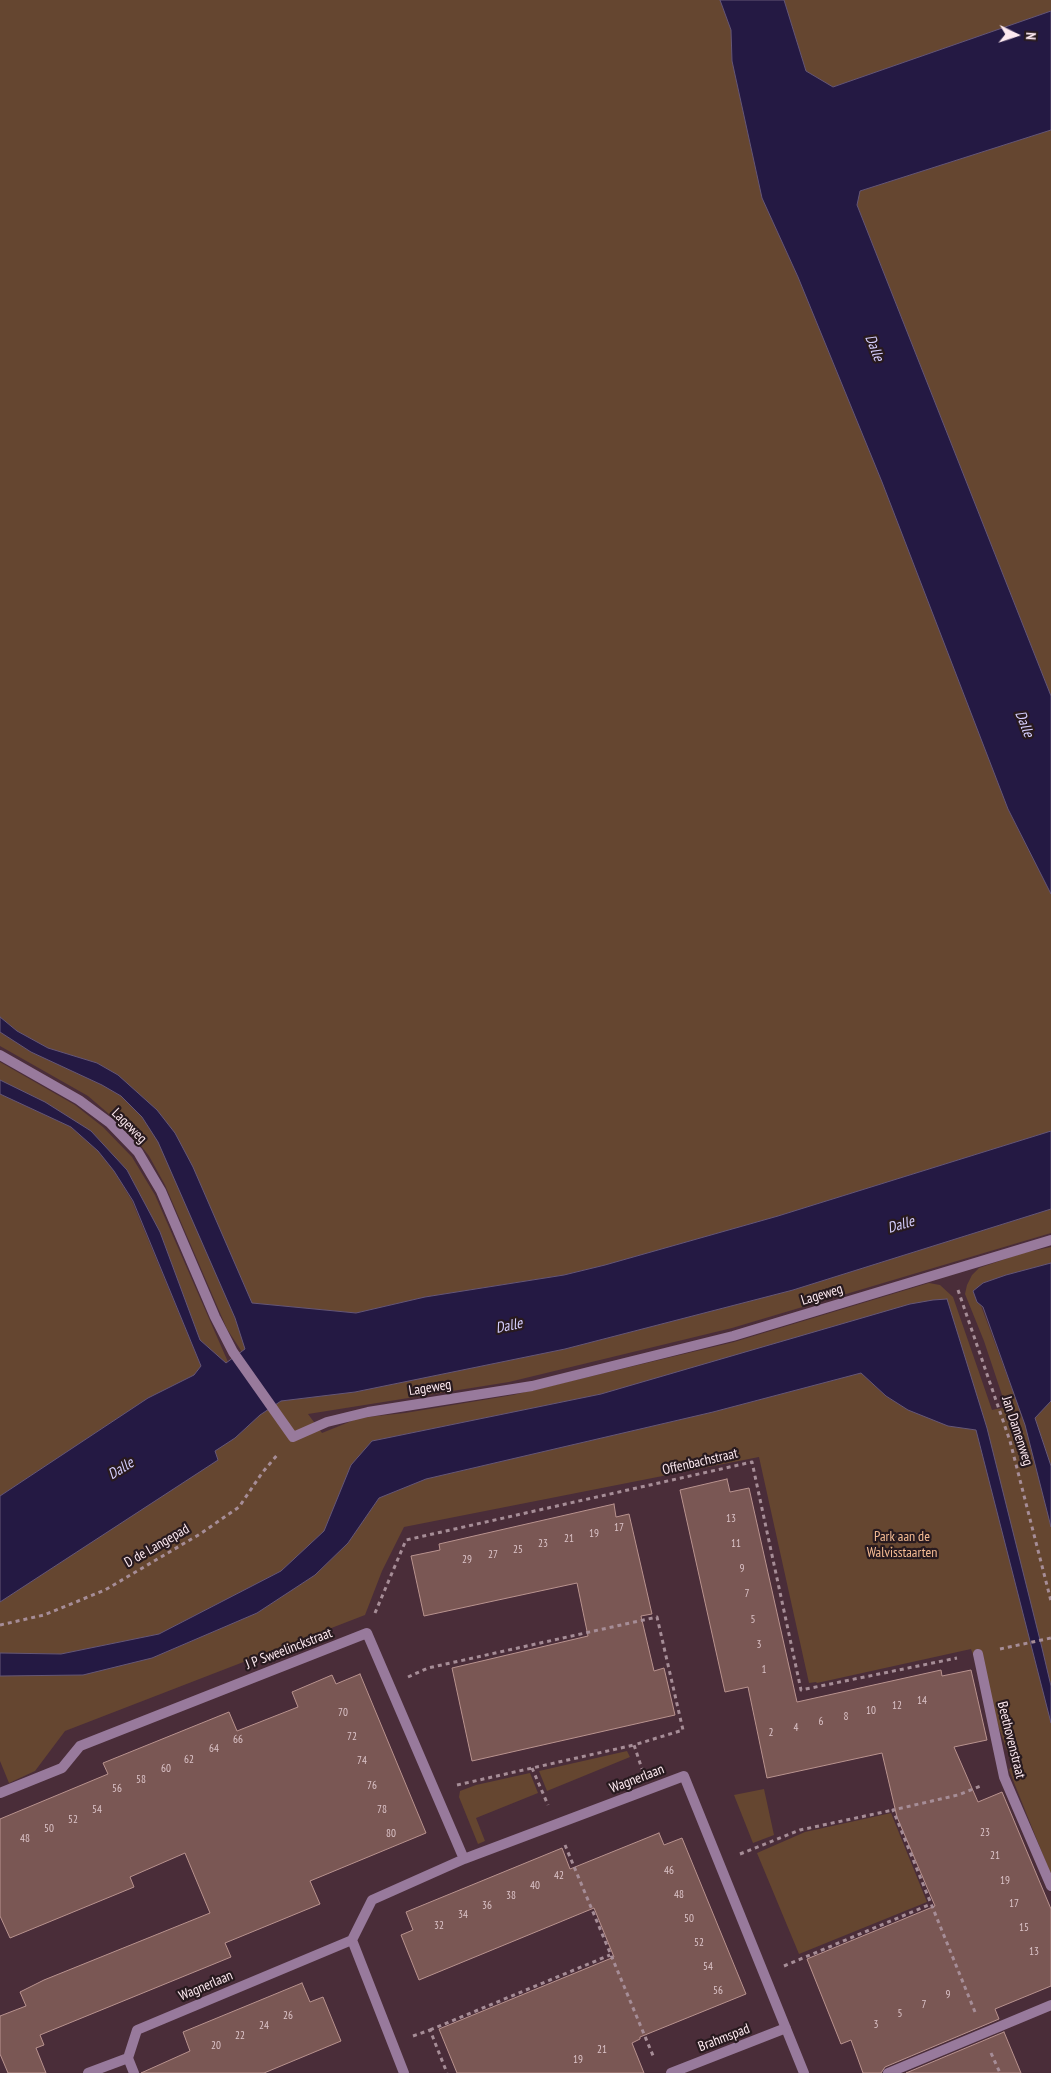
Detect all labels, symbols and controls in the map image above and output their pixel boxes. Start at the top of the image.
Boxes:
north arrow [991,10,1041,60]
text: N [1022,32,1040,40]
water label: Dalle [861,332,887,364]
water label: Dalle [1011,708,1037,740]
street label: Lageweg [108,1105,150,1147]
water label: Dalle [885,1212,917,1238]
street label: Lageweg [799,1281,845,1309]
water label: Dalle [494,1314,524,1338]
street label: Lageweg [408,1376,452,1400]
street label: Jan Damenweg [998,1394,1036,1468]
street label: Offenbachstraat [661,1445,739,1479]
water label: Dalle [105,1454,137,1484]
house number: 13 [726,1512,736,1526]
street label: D de Langepad [122,1521,192,1571]
house number: 17 [614,1521,624,1535]
house number: 19 [589,1527,599,1541]
park label: Park aan de Walvisstaarten [867,1529,937,1561]
house number: 21 [564,1532,574,1546]
house number: 23 [538,1537,548,1551]
house number: 11 [731,1537,741,1551]
house number: 25 [513,1543,523,1557]
house number: 27 [488,1548,498,1562]
house number: 29 [462,1553,472,1567]
house number: 9 [740,1562,744,1576]
house number: 7 [745,1587,749,1601]
house number: 5 [751,1613,755,1627]
street label: J P Sweelinckstraat [243,1625,335,1673]
house number: 3 [757,1638,761,1652]
house number: 1 [762,1663,766,1677]
house number: 14 [917,1694,927,1708]
house number: 12 [892,1699,902,1713]
street label: Beethovenstraat [993,1700,1029,1780]
house number: 10 [866,1704,876,1718]
house number: 70 [338,1706,348,1720]
house number: 8 [844,1710,848,1724]
house number: 6 [819,1715,823,1729]
house number: 4 [794,1721,798,1735]
house number: 2 [769,1726,773,1740]
house number: 72 [347,1730,357,1744]
house number: 66 [233,1733,243,1747]
house number: 64 [209,1742,219,1756]
house number: 62 [184,1753,194,1767]
house number: 74 [357,1754,367,1768]
street label: Wagnerlaan [607,1761,667,1797]
house number: 60 [161,1762,171,1776]
house number: 58 [136,1773,146,1787]
house number: 76 [367,1779,377,1793]
house number: 56 [112,1782,122,1796]
house number: 54 [92,1803,102,1817]
house number: 78 [377,1803,387,1817]
house number: 52 [68,1813,78,1827]
house number: 50 [44,1822,54,1836]
house number: 23 [980,1826,990,1840]
house number: 80 [386,1827,396,1841]
house number: 48 [20,1832,30,1846]
house number: 21 [990,1849,1000,1863]
house number: 46 [664,1864,674,1878]
house number: 42 [554,1869,564,1883]
house number: 19 [1000,1874,1010,1888]
house number: 40 [530,1879,540,1893]
house number: 48 [674,1888,684,1902]
house number: 38 [506,1889,516,1903]
house number: 17 [1009,1897,1019,1911]
house number: 36 [482,1899,492,1913]
house number: 34 [458,1908,468,1922]
house number: 50 [684,1912,694,1926]
house number: 32 [434,1919,444,1933]
house number: 15 [1019,1921,1029,1935]
house number: 52 [694,1936,704,1950]
house number: 13 [1029,1945,1039,1959]
house number: 54 [703,1960,713,1974]
street label: Wagnerlaan [177,1967,235,2005]
house number: 56 [713,1984,723,1998]
house number: 9 [946,1988,950,2002]
house number: 7 [922,1998,926,2012]
house number: 5 [898,2007,902,2021]
house number: 26 [283,2009,293,2023]
house number: 3 [874,2018,878,2032]
house number: 24 [259,2019,269,2033]
street label: Brahmspad [696,2021,752,2055]
house number: 22 [235,2029,245,2043]
house number: 20 [211,2039,221,2053]
house number: 21 [597,2043,607,2057]
house number: 19 [573,2053,583,2067]

